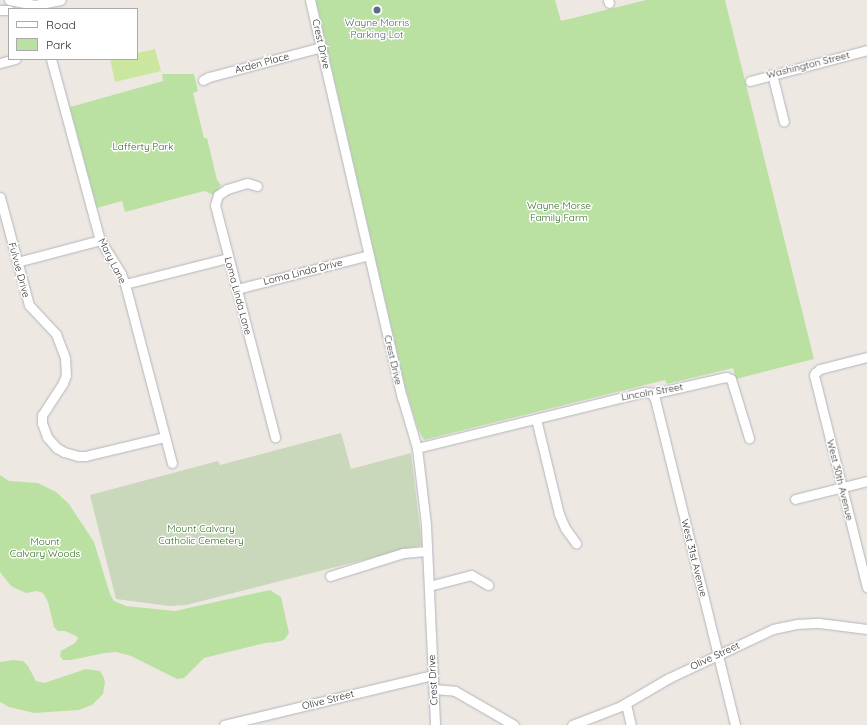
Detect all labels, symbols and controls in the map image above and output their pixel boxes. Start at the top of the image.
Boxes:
marker: Wayne Morris Parking Lot [372,5,382,15]
legend [8,8,138,60]
place label: Wayne Morris Parking Lot [345,16,409,40]
text: Road [46,17,76,32]
street label: Crest Drive [309,18,333,70]
text: Park [46,37,71,52]
street label: Washington Street [765,49,851,81]
street label: Arden Place [234,50,290,76]
park label: Lafferty Park [112,141,174,153]
park label: Wayne Morse Family Farm [527,199,591,222]
street label: Mary Lane [95,236,129,286]
street label: Fulvue Drive [6,241,32,299]
street label: Loma Linda Lane [222,256,254,336]
street label: Loma Linda Drive [262,256,344,288]
street label: Crest Drive [381,334,405,386]
street label: Lincoln Street [620,381,684,403]
street label: West 30th Avenue [824,438,856,522]
street label: West 31st Avenue [679,518,709,598]
park label: Mount Calvary Catholic Cemetery [158,522,244,546]
park label: Mount Calvary Woods [10,535,80,558]
street label: Olive Street [688,639,742,673]
street label: Crest Drive [426,654,440,706]
street label: Olive Street [301,688,355,712]

